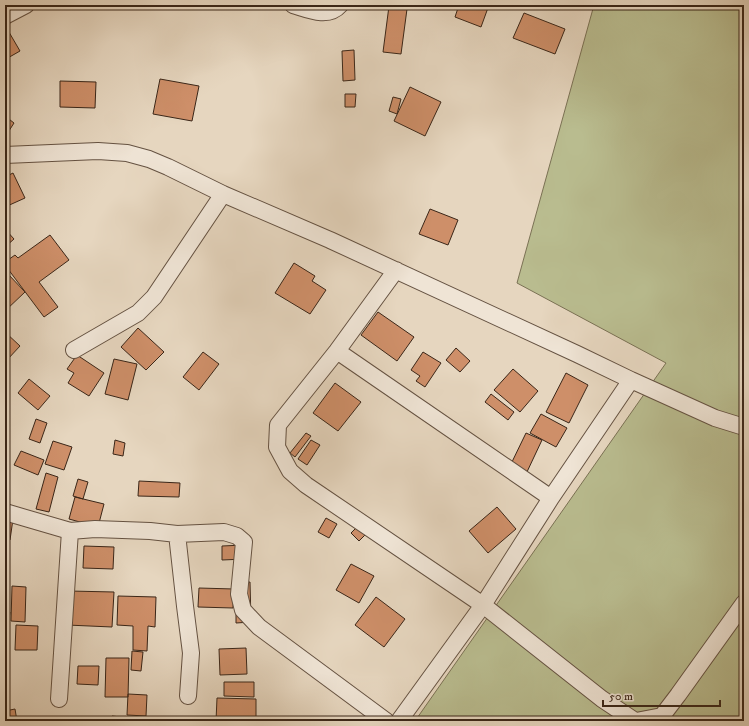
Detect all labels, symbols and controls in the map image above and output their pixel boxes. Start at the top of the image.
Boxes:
scale bar [603,682,720,708]
text: 50 m [609,689,633,704]

